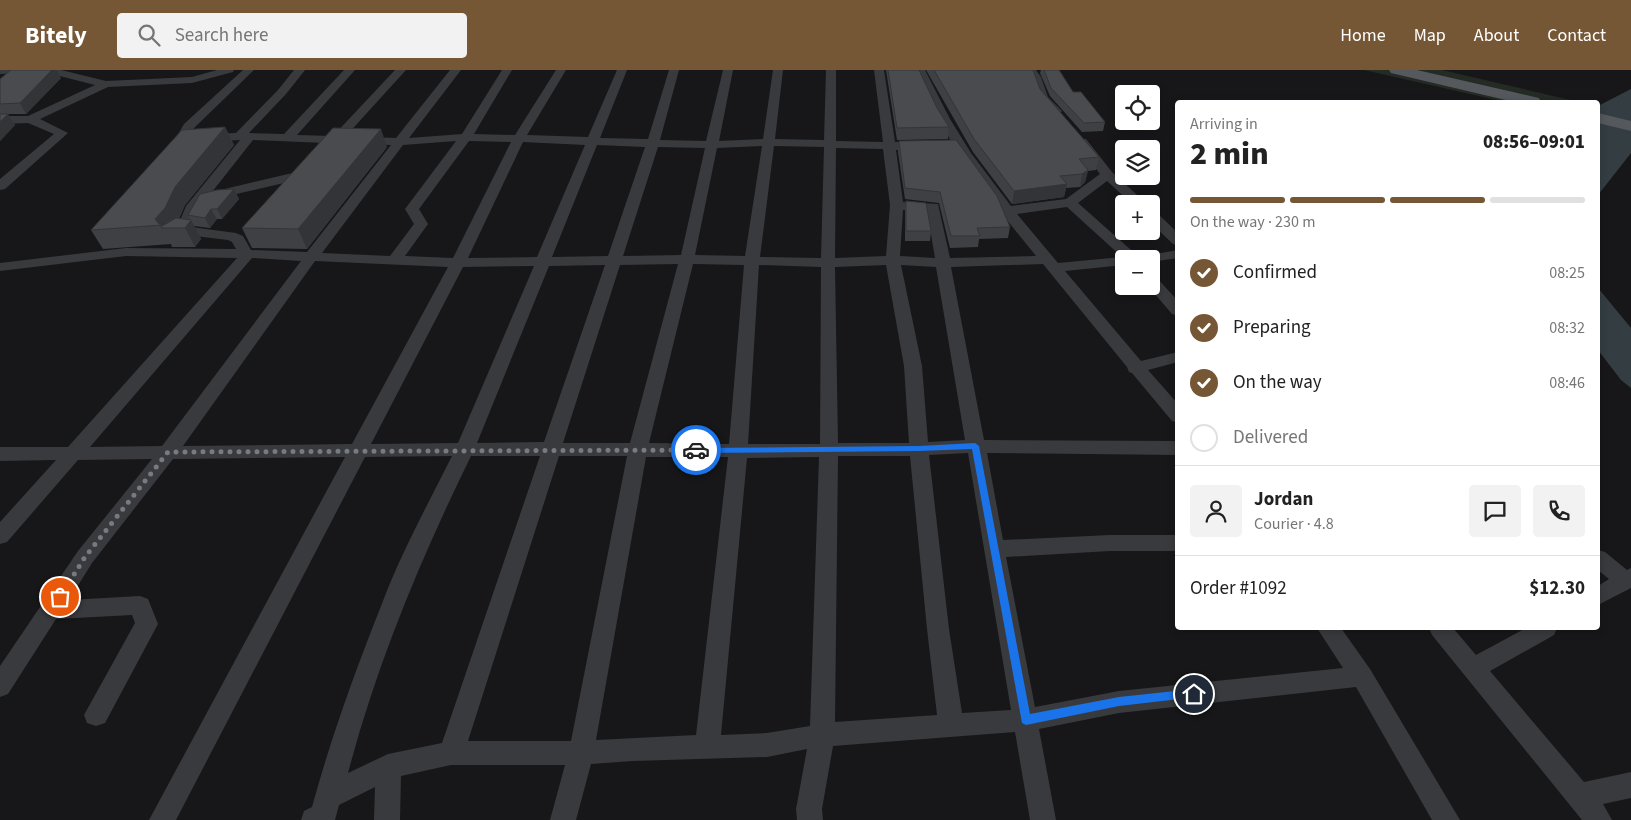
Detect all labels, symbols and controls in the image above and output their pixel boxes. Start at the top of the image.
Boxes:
search box [117,13,467,58]
text: Bitely [25,18,87,53]
icon: search [135,21,163,49]
text: Search here [175,22,268,49]
text: Home [1340,23,1386,48]
text: Map [1414,23,1446,48]
text: About [1474,23,1519,48]
text: Contact [1547,23,1606,48]
map controls [1115,85,1160,295]
button: locate [1115,85,1160,130]
text: Arriving in [1190,113,1258,135]
text: 08:56–09:01 [1483,129,1585,156]
text: 2 min [1190,131,1269,177]
button: layers [1115,140,1160,185]
button: + [1115,195,1160,240]
text: On the way · 230 m [1190,211,1315,233]
button: − [1115,250,1160,295]
icon: check [1190,259,1218,287]
text: Confirmed [1233,259,1317,286]
text: 08:25 [1549,262,1585,284]
icon: check [1190,314,1218,342]
text: Preparing [1233,314,1311,341]
text: 08:32 [1549,317,1585,339]
icon: check [1190,369,1218,397]
text: On the way [1233,369,1322,396]
text: 08:46 [1549,372,1585,394]
text: Delivered [1233,424,1308,451]
courier [671,425,721,475]
icon: car [682,436,710,464]
button: person [1190,485,1242,537]
button: chat [1469,485,1521,537]
button: phone [1533,485,1585,537]
text: Jordan [1254,486,1313,513]
text: Courier · 4.8 [1254,513,1334,535]
text: Order #1092 [1190,575,1287,602]
text: $12.30 [1529,575,1585,602]
pin [39,576,81,618]
icon: bag [46,583,74,611]
pin [1173,673,1215,715]
icon: home [1180,680,1208,708]

